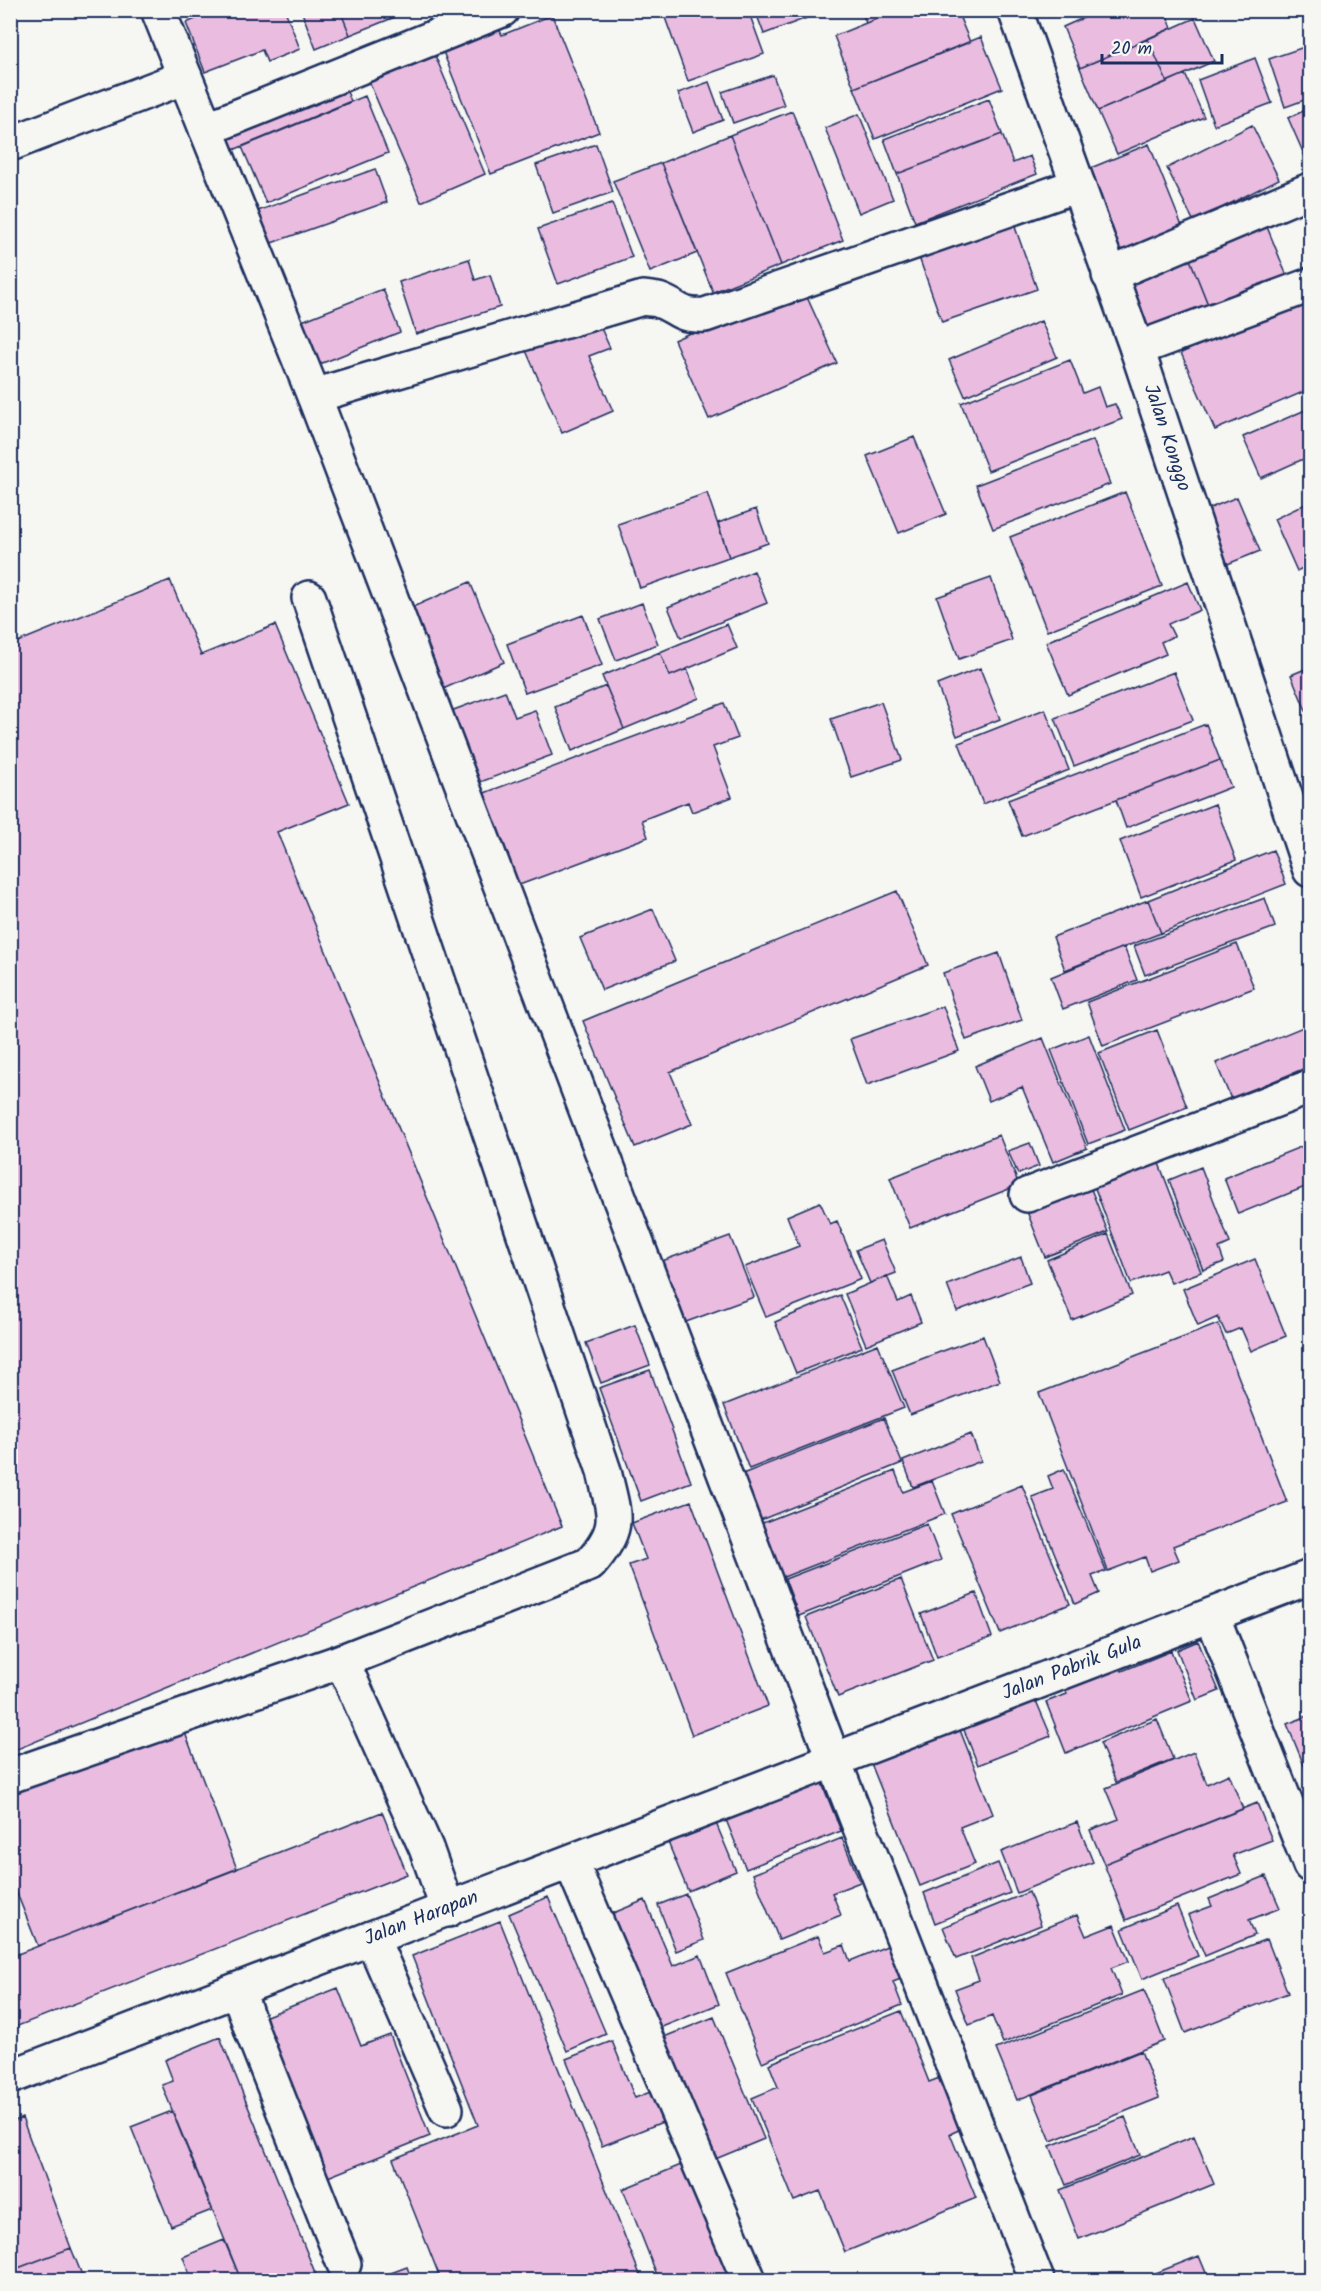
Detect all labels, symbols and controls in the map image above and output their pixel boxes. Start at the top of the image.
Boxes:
scale bar [1102,27,1222,65]
text: 20 m [1111,35,1152,64]
street label: Jalan Konggo [1134,380,1199,496]
street label: Jalan Pabrik Gula [998,1627,1147,1710]
street label: Jalan Harapan [360,1882,483,1955]

